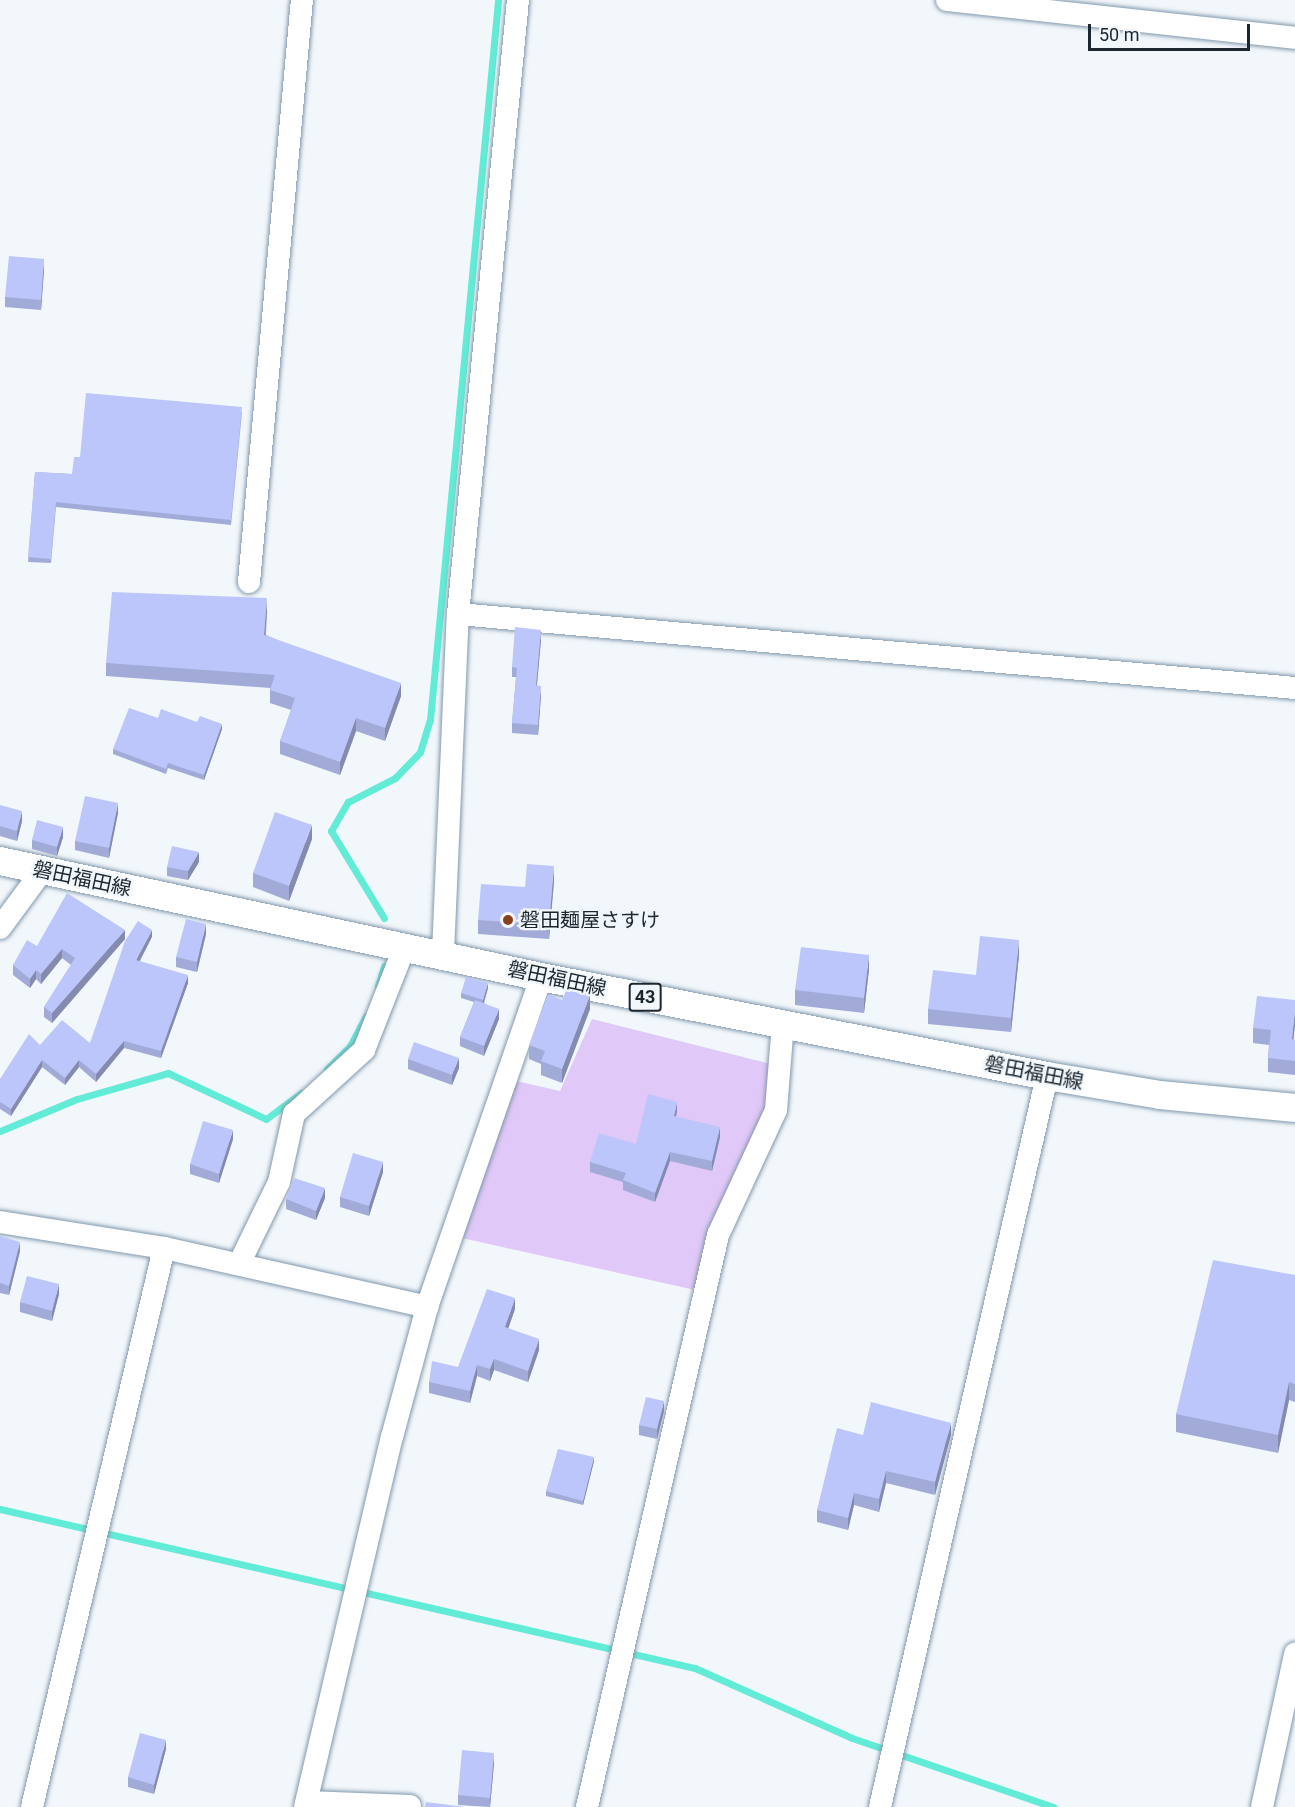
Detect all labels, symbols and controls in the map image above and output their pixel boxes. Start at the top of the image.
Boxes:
scale bar [1091,12,1253,50]
text: 50 m [1099,24,1139,45]
street label: 磐田福田線 [31,857,133,901]
place label: 磐田麺屋さすけ [520,908,660,932]
marker: 磐田麺屋さすけ [501,913,515,927]
street label: 磐田福田線 [506,957,608,1001]
road number: 43 [628,982,662,1012]
street label: 磐田福田線 [983,1052,1085,1094]

